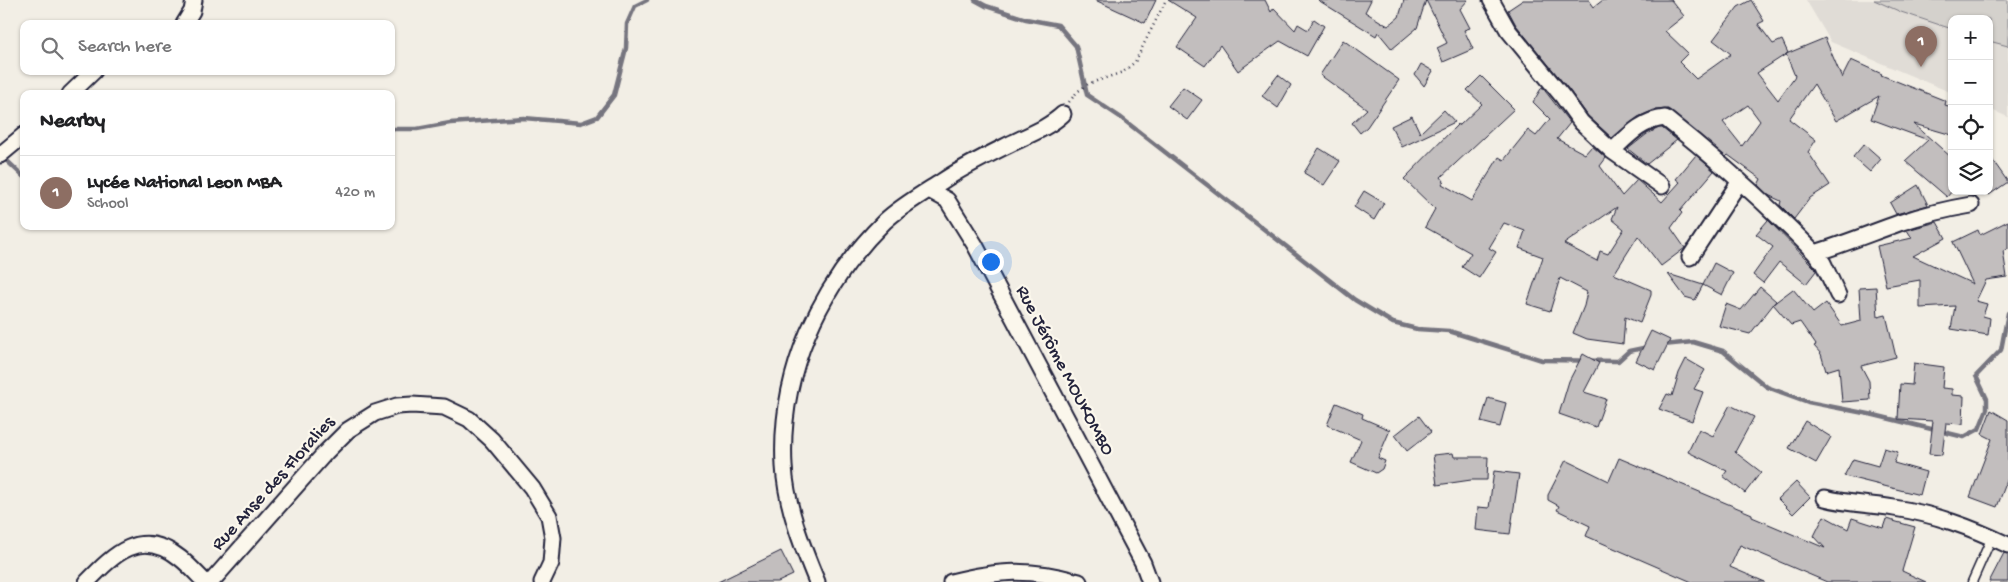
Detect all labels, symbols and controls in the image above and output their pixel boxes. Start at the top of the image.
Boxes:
map controls [1948,15,1993,195]
button: + [1948,15,1993,60]
search box [20,20,395,75]
pin: 1 [1905,26,1937,67]
icon: search [38,34,66,62]
text: Search here [78,36,172,59]
button: − [1948,60,1993,105]
button: locate [1948,105,1993,150]
text: Nearby [40,110,105,135]
button: layers [1948,150,1993,195]
text: Lycée National Leon MBA [87,172,281,195]
text: 1 [53,184,59,203]
text: 420 m [335,184,375,203]
text: School [87,195,129,214]
your location [978,249,1004,275]
street label: Rue Jérôme MOUKOMBO [1009,282,1119,460]
street label: Rue Anse des Floralies [207,411,341,556]

